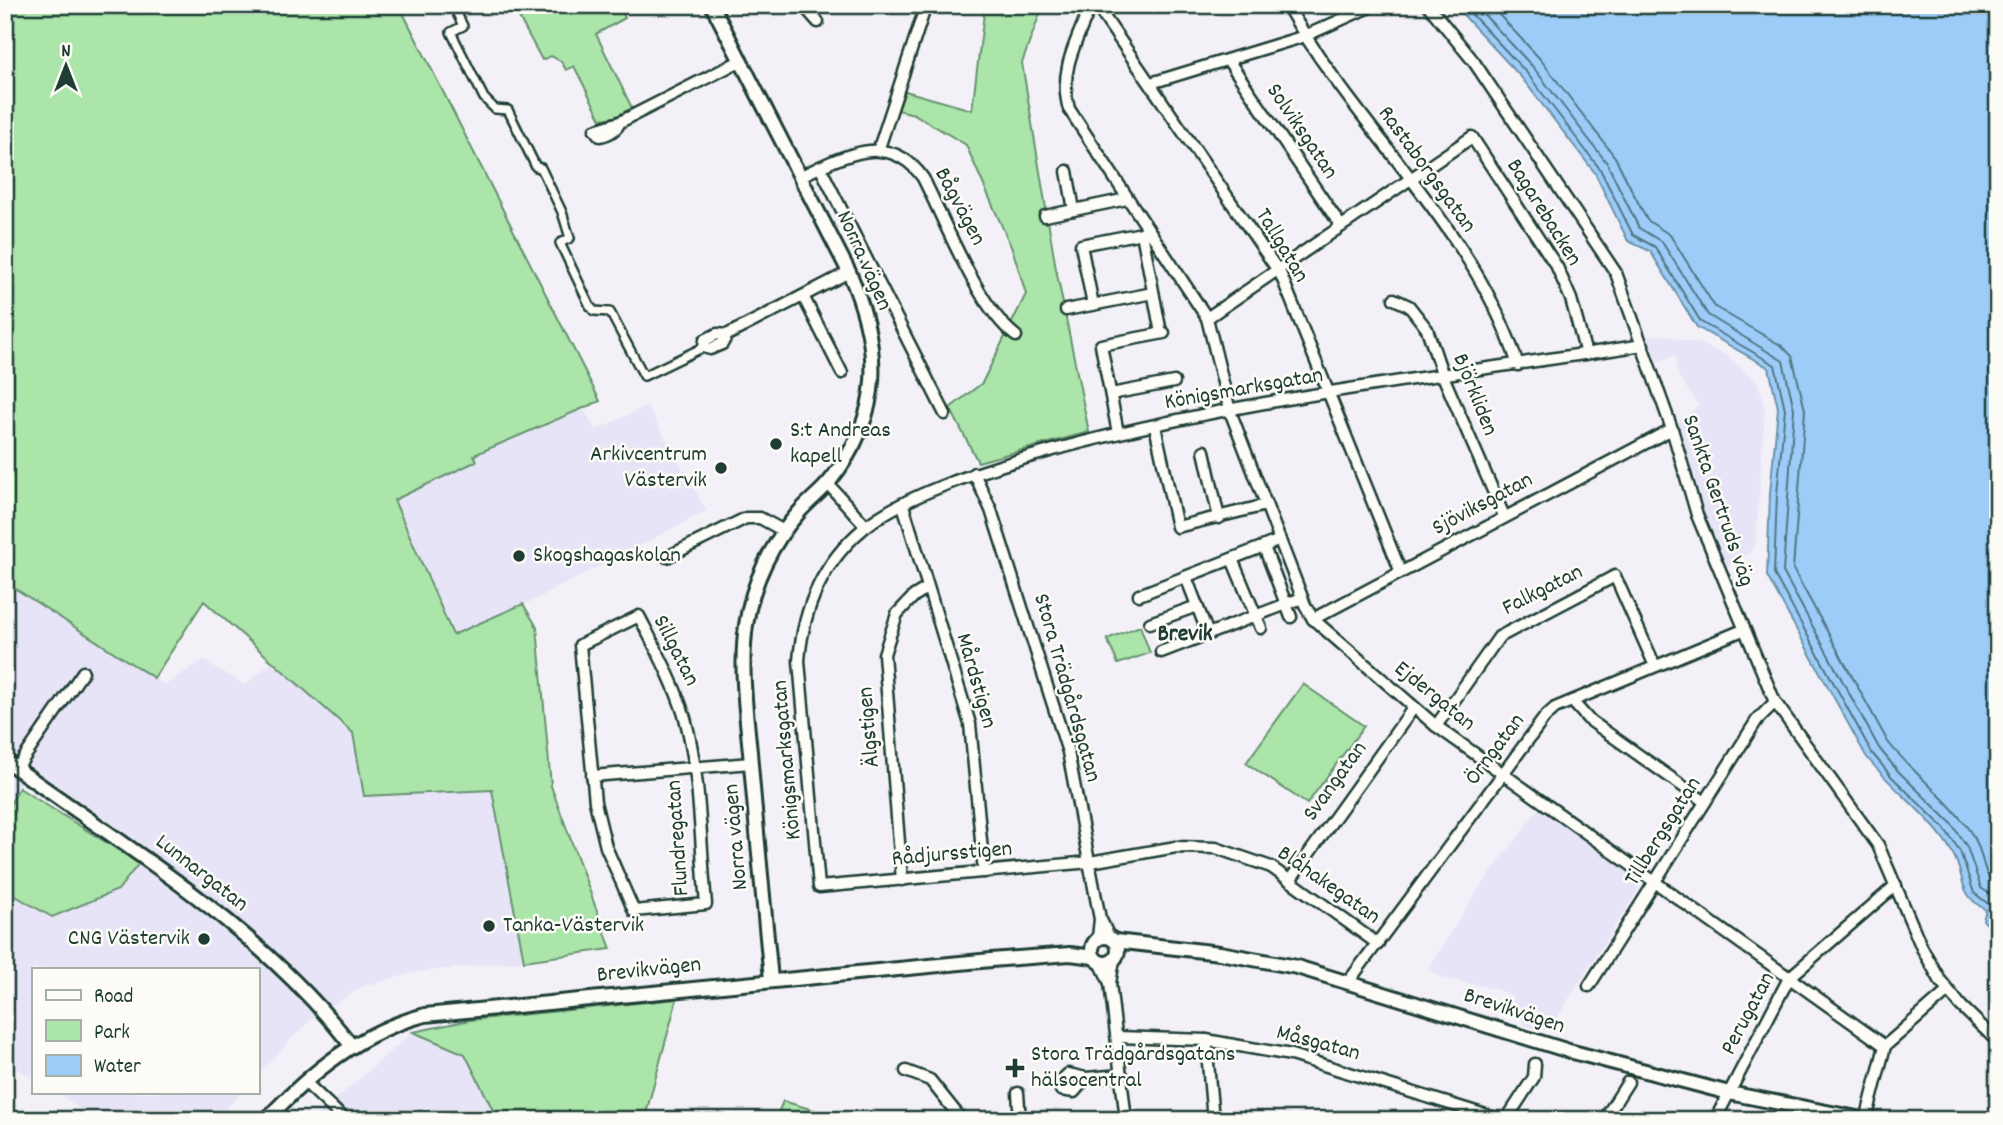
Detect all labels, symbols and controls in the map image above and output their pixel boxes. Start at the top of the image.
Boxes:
north arrow [32,32,102,102]
text: N [61,39,71,66]
street label: Solviksgatan [1257,77,1345,187]
street label: Rastaborgsgatan [1369,100,1483,240]
street label: Bagarebacken [1497,153,1589,273]
street label: Bågvägen [925,162,993,252]
street label: Tallgatan [1246,202,1316,290]
street label: Norra vägen [826,206,900,316]
street label: Björkliden [1443,349,1505,441]
street label: Königsmarksgatan [1162,360,1326,420]
street label: Sankta Gertruds väg [1672,411,1762,591]
place label: S:t Andreas kapell [790,415,891,474]
marker: S:t Andreas kapell [768,436,784,452]
place label: Arkivcentrum Västervik [590,439,707,498]
marker: Arkivcentrum Västervik [713,460,729,476]
street label: Sjöviksgatan [1427,465,1539,545]
place label: Skogshagaskolan [533,540,681,573]
marker: Skogshagaskolan [511,548,527,564]
street label: Falkgatan [1497,557,1589,625]
street label: Stora Trädgårdsgatan [1023,590,1109,786]
street label: Sillgatan [643,610,707,692]
district label: Brevik [1157,618,1213,652]
street label: Mårdstigen [946,630,1004,732]
street label: Ejdergatan [1386,654,1482,740]
street label: Königsmarksgatan [765,679,811,841]
street label: Älgstigen [850,685,890,769]
street label: Örngatan [1458,707,1534,793]
street label: Svangatan [1296,735,1376,829]
street label: Tillbergsgatan [1617,771,1711,893]
street label: Flundregatan [658,779,700,897]
street label: Norra vägen [716,782,758,892]
street label: Lunnargatan [147,827,255,921]
street label: Rådjursstigen [890,833,1014,877]
street label: Blåhakegatan [1270,838,1386,934]
place label: Tanka-Västervik [503,910,644,943]
marker: Tanka-Västervik [481,918,497,934]
place label: CNG Västervik [68,923,190,956]
marker: CNG Västervik [196,931,212,947]
street label: Brevikvägen [595,949,703,993]
street label: Perugatan [1713,967,1785,1061]
legend [32,968,259,1094]
street label: Brevikvägen [1459,980,1569,1044]
text: Road [94,983,133,1013]
street label: Måsgatan [1272,1017,1364,1071]
text: Park [94,1019,130,1049]
place label: Stora Trädgårdsgatans hälsocentral [1031,1039,1235,1098]
text: Water [94,1053,141,1083]
marker: Stora Trädgårdsgatans hälsocentral [1005,1058,1025,1078]

